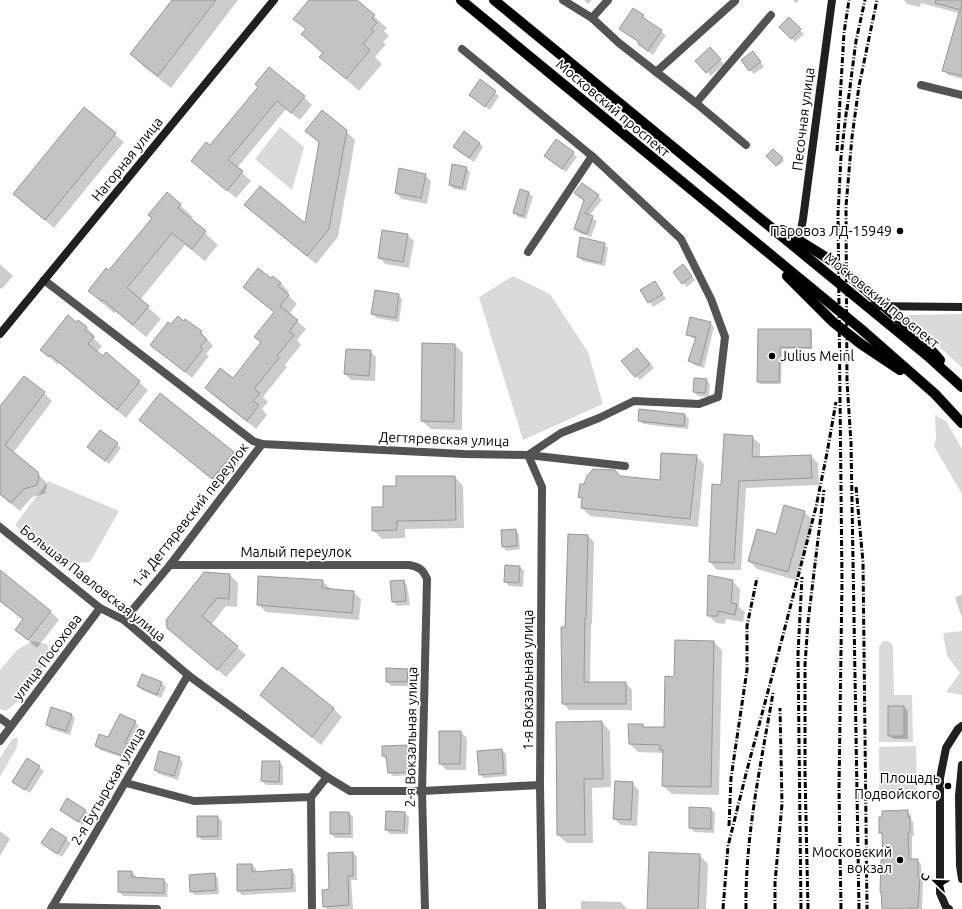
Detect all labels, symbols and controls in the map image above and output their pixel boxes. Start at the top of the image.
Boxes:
street label: Московский проспект [553,56,673,160]
street label: Песочная улица [789,67,817,171]
street label: Нагорная улица [88,114,166,204]
place label: Паровоз ЛД-15949 [770,223,892,239]
marker: Паровоз ЛД-15949 [895,226,905,236]
street label: Московский проспект [821,249,943,351]
place label: Julius Meinl [780,348,855,364]
marker: Julius Meinl [767,351,777,361]
street label: Дегтяревская улица [378,429,510,449]
street label: 1-й Дегтяревский переулок [128,439,252,591]
street label: Большая Павловская улица [17,521,169,645]
street label: Малый переулок [240,544,352,560]
street label: 1-я Вокзальная улица [520,610,536,750]
street label: улица Посохова [9,611,85,703]
street label: 2-я Вокзальная улица [402,666,420,808]
street label: 2-я Бутырская улица [68,724,148,848]
place label: Площадь Подвойского [854,770,940,802]
marker: Площадь Подвойского [943,781,953,791]
place label: Московский вокзал [812,844,892,876]
marker: Московский вокзал [895,855,905,865]
north arrow [914,861,954,901]
text: С [918,872,932,883]

